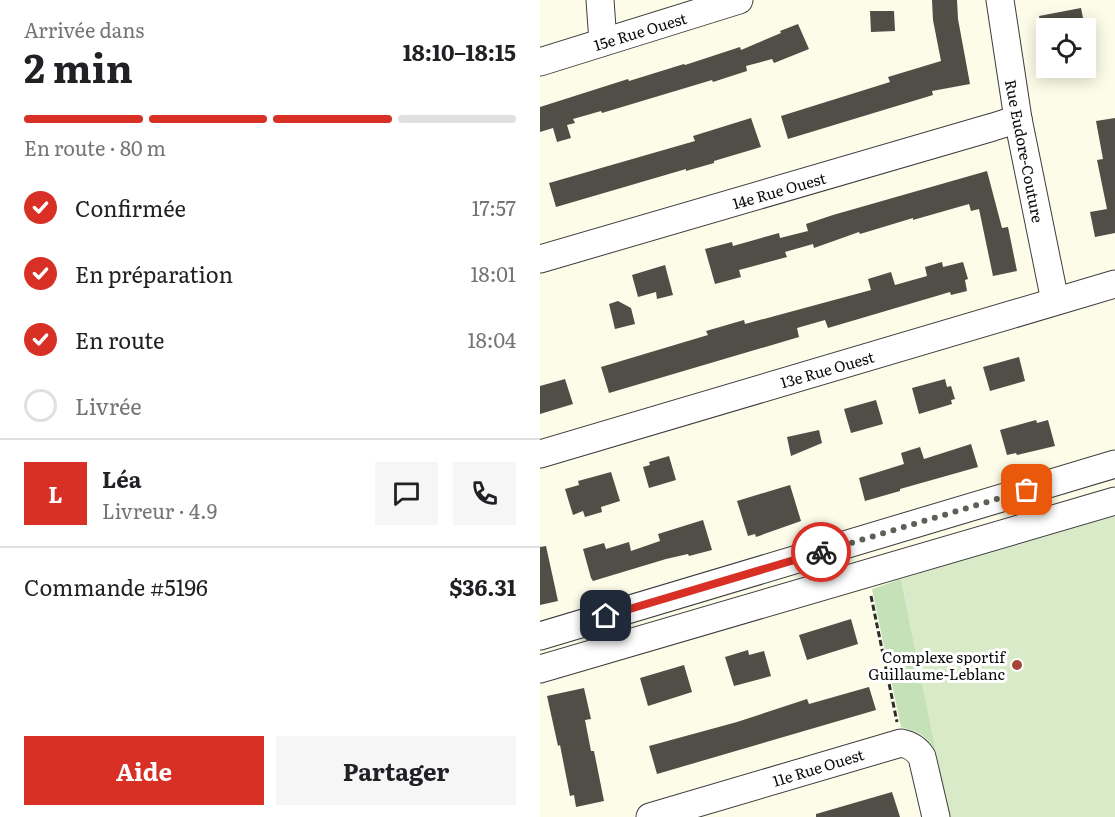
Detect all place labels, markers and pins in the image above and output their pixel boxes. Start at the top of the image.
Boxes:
pin [1001,464,1052,515]
pin [580,590,631,641]
place label: Complexe sportif Guillaume-Leblanc [868,645,1006,685]
marker: Complexe sportif Guillaume-Leblanc [1010,658,1024,672]

